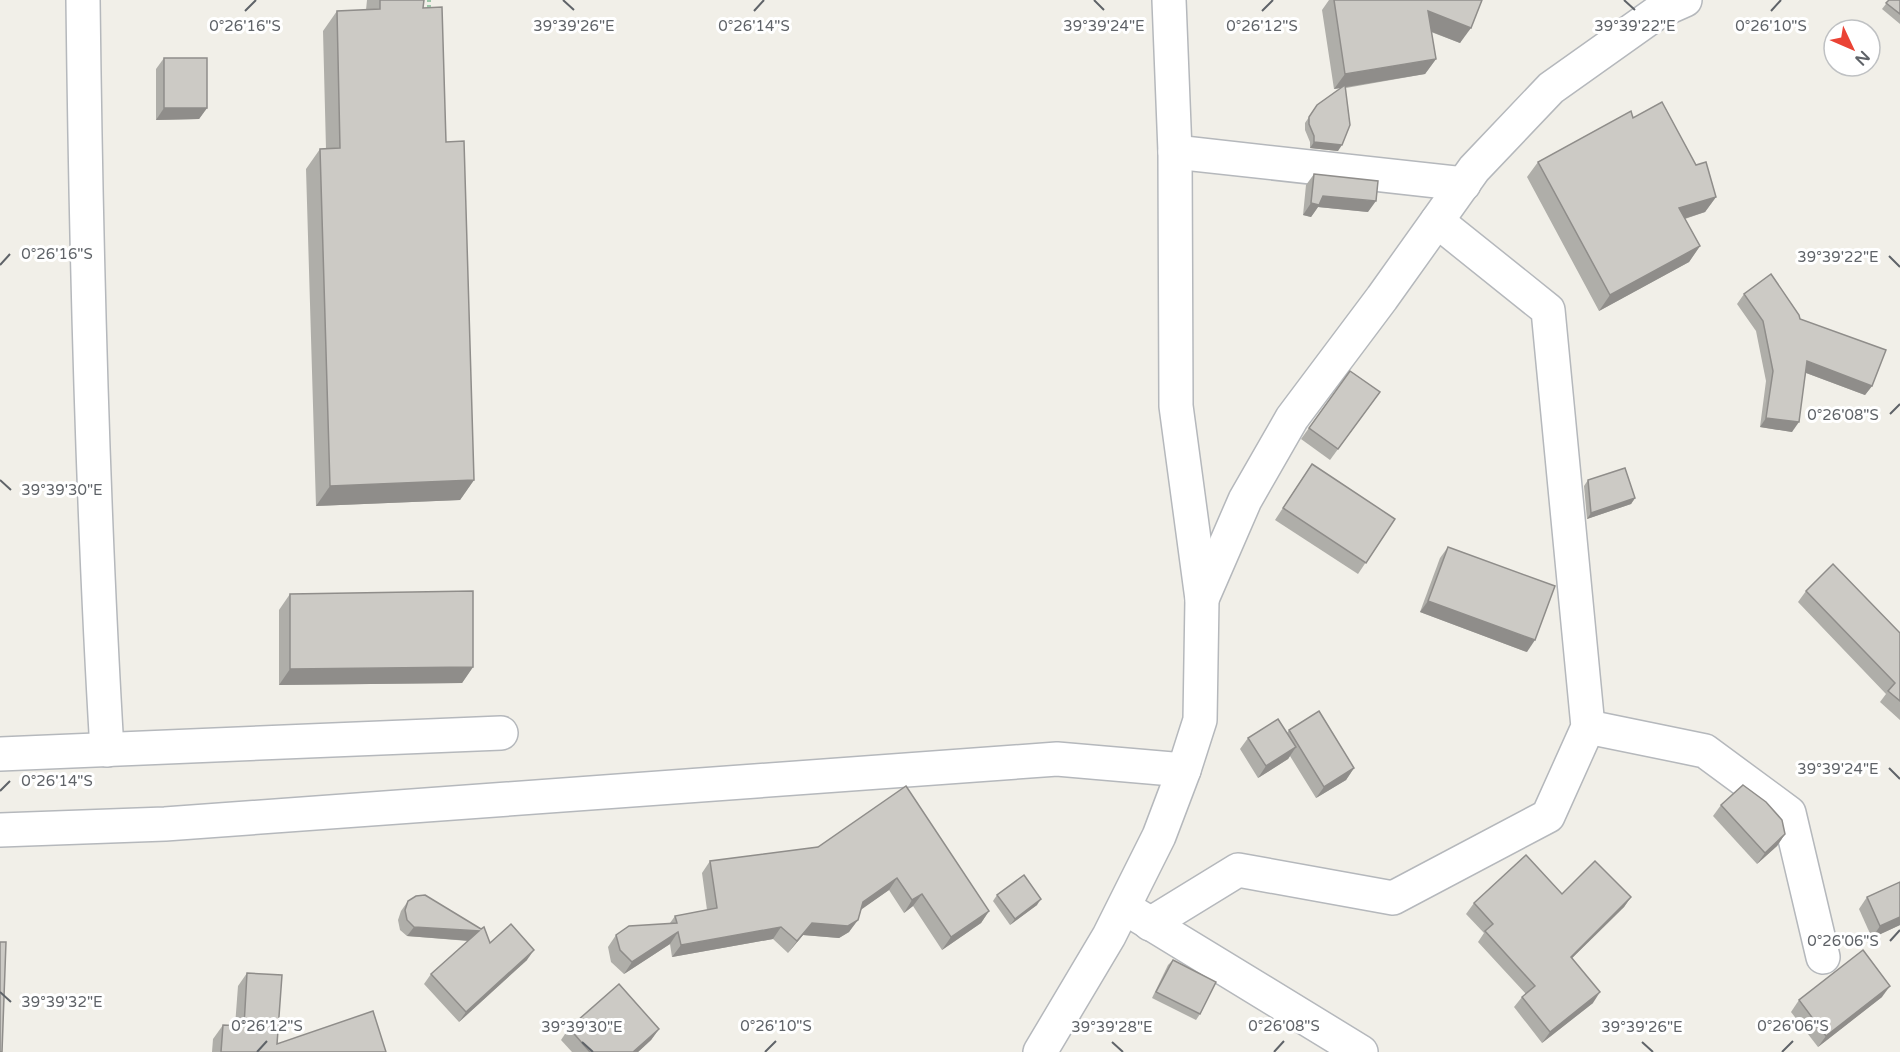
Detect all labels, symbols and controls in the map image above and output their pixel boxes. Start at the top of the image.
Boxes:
text: 0°26'16"S [209,17,281,35]
text: 39°39'26"E [533,17,615,35]
text: 0°26'14"S [718,17,790,35]
text: 39°39'24"E [1063,17,1145,35]
text: 0°26'12"S [1226,17,1298,35]
text: 39°39'22"E [1594,17,1676,35]
text: 0°26'10"S [1735,17,1807,35]
north arrow [1822,18,1882,78]
text: N [1850,46,1874,69]
text: 0°26'16"S [21,245,93,263]
text: 39°39'22"E [1797,248,1879,266]
text: 0°26'08"S [1807,406,1879,424]
text: 39°39'30"E [21,481,103,499]
text: 39°39'24"E [1797,760,1879,778]
text: 0°26'14"S [21,772,93,790]
text: 0°26'06"S [1807,932,1879,950]
text: 39°39'32"E [21,993,103,1011]
text: 0°26'12"S [231,1017,303,1035]
text: 0°26'10"S [740,1017,812,1035]
text: 0°26'08"S [1248,1017,1320,1035]
text: 0°26'06"S [1757,1017,1829,1035]
text: 39°39'30"E [541,1018,623,1036]
text: 39°39'28"E [1071,1018,1153,1036]
text: 39°39'26"E [1601,1018,1683,1036]

